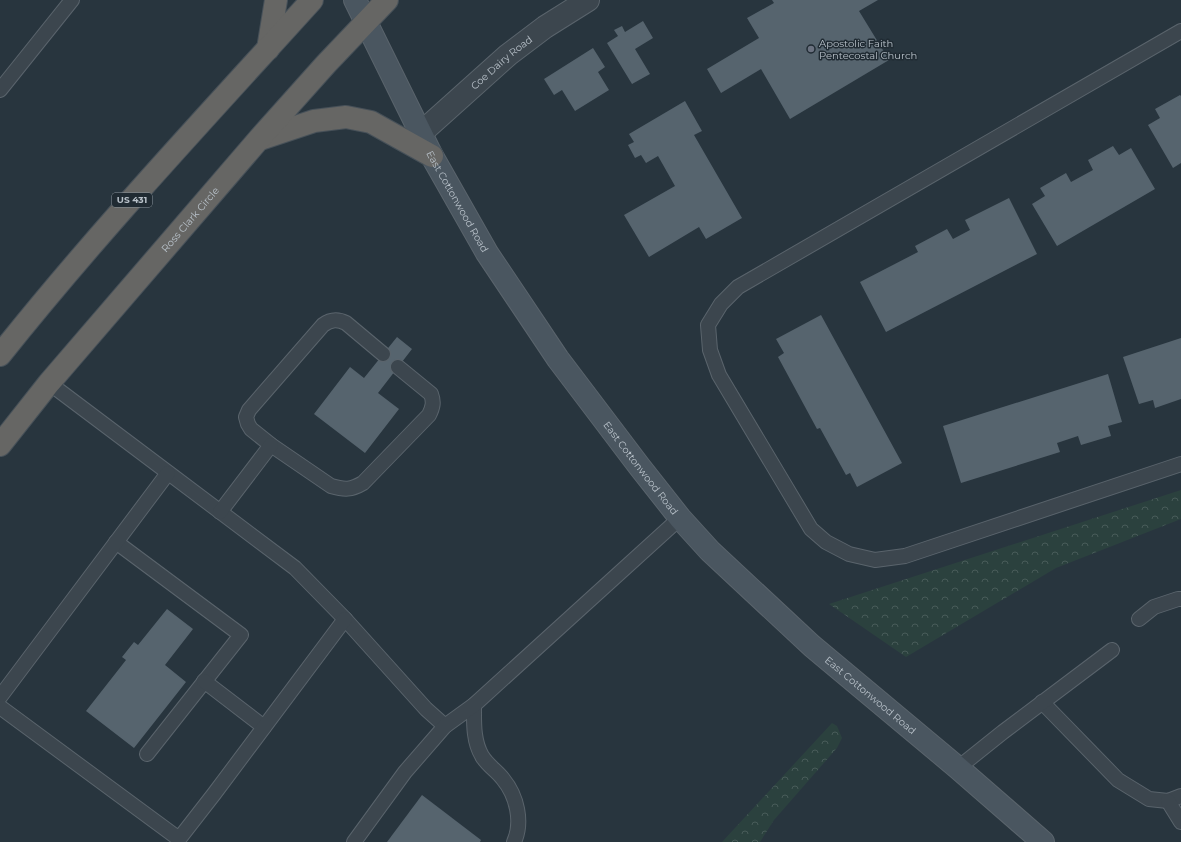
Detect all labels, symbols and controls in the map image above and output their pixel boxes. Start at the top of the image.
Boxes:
street label: Coe Dairy Road [468,33,535,92]
place label: Apostolic Faith Pentecostal Church [819,37,917,62]
marker: Apostolic Faith Pentecostal Church [806,44,816,54]
street label: East Cottonwood Road [423,149,491,255]
street label: Ross Clark Circle [159,184,222,255]
road number: US 431 [112,193,152,207]
street label: East Cottonwood Road [600,419,681,518]
street label: East Cottonwood Road [822,654,919,737]

